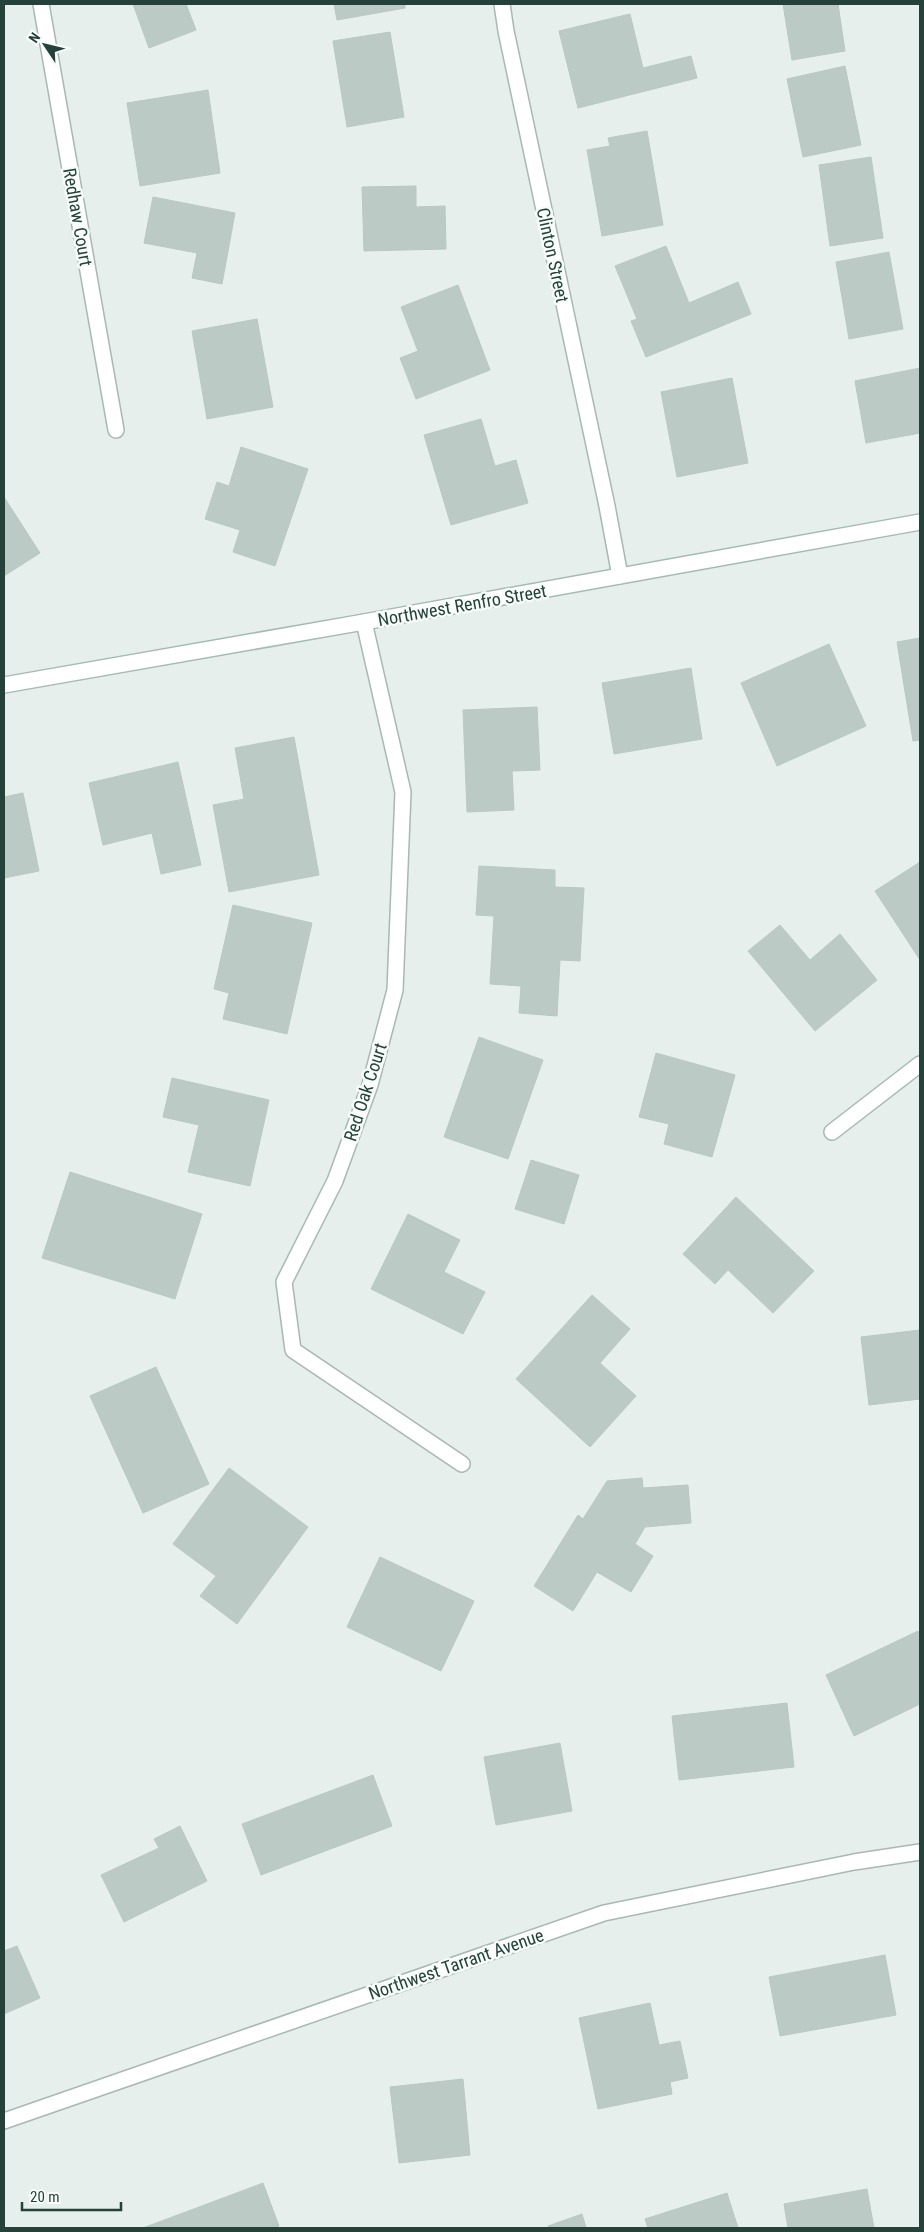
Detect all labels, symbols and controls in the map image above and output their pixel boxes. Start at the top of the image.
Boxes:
north arrow [20,20,70,70]
text: N [25,29,43,46]
street label: Redhaw Court [59,166,97,268]
street label: Clinton Street [533,206,573,304]
street label: Northwest Renfro Street [376,580,548,630]
street label: Red Oak Court [339,1040,391,1144]
street label: Northwest Tarrant Avenue [366,1924,546,2004]
scale bar [22,2180,121,2212]
text: 20 m [30,2188,60,2206]

